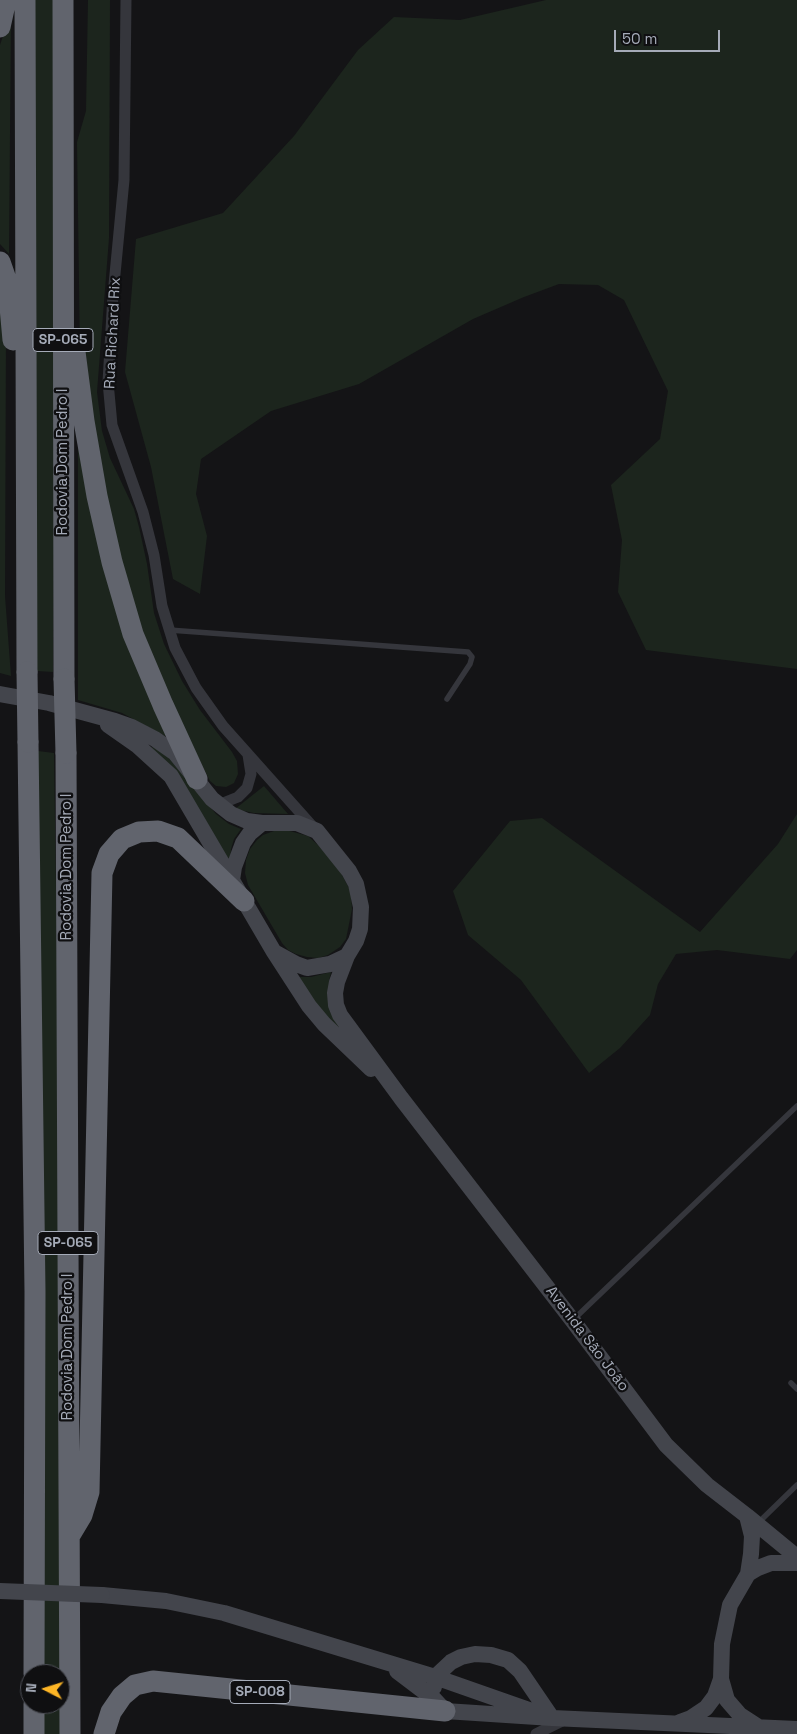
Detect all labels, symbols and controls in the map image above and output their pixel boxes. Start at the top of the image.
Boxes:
scale bar [617,20,723,52]
text: 50 m [622,29,657,48]
street label: Rua Richard Rix [101,277,125,389]
road number: SP-065 [33,328,93,352]
street label: Rodovia Dom Pedro I [54,388,72,536]
street label: Rodovia Dom Pedro I [58,793,76,941]
road number: SP-065 [38,1232,98,1254]
street label: Rodovia Dom Pedro I [59,1273,77,1421]
street label: Avenida São João [542,1283,632,1395]
north arrow [20,1664,70,1714]
road number: SP-008 [230,1680,290,1704]
text: N [22,1682,40,1693]

